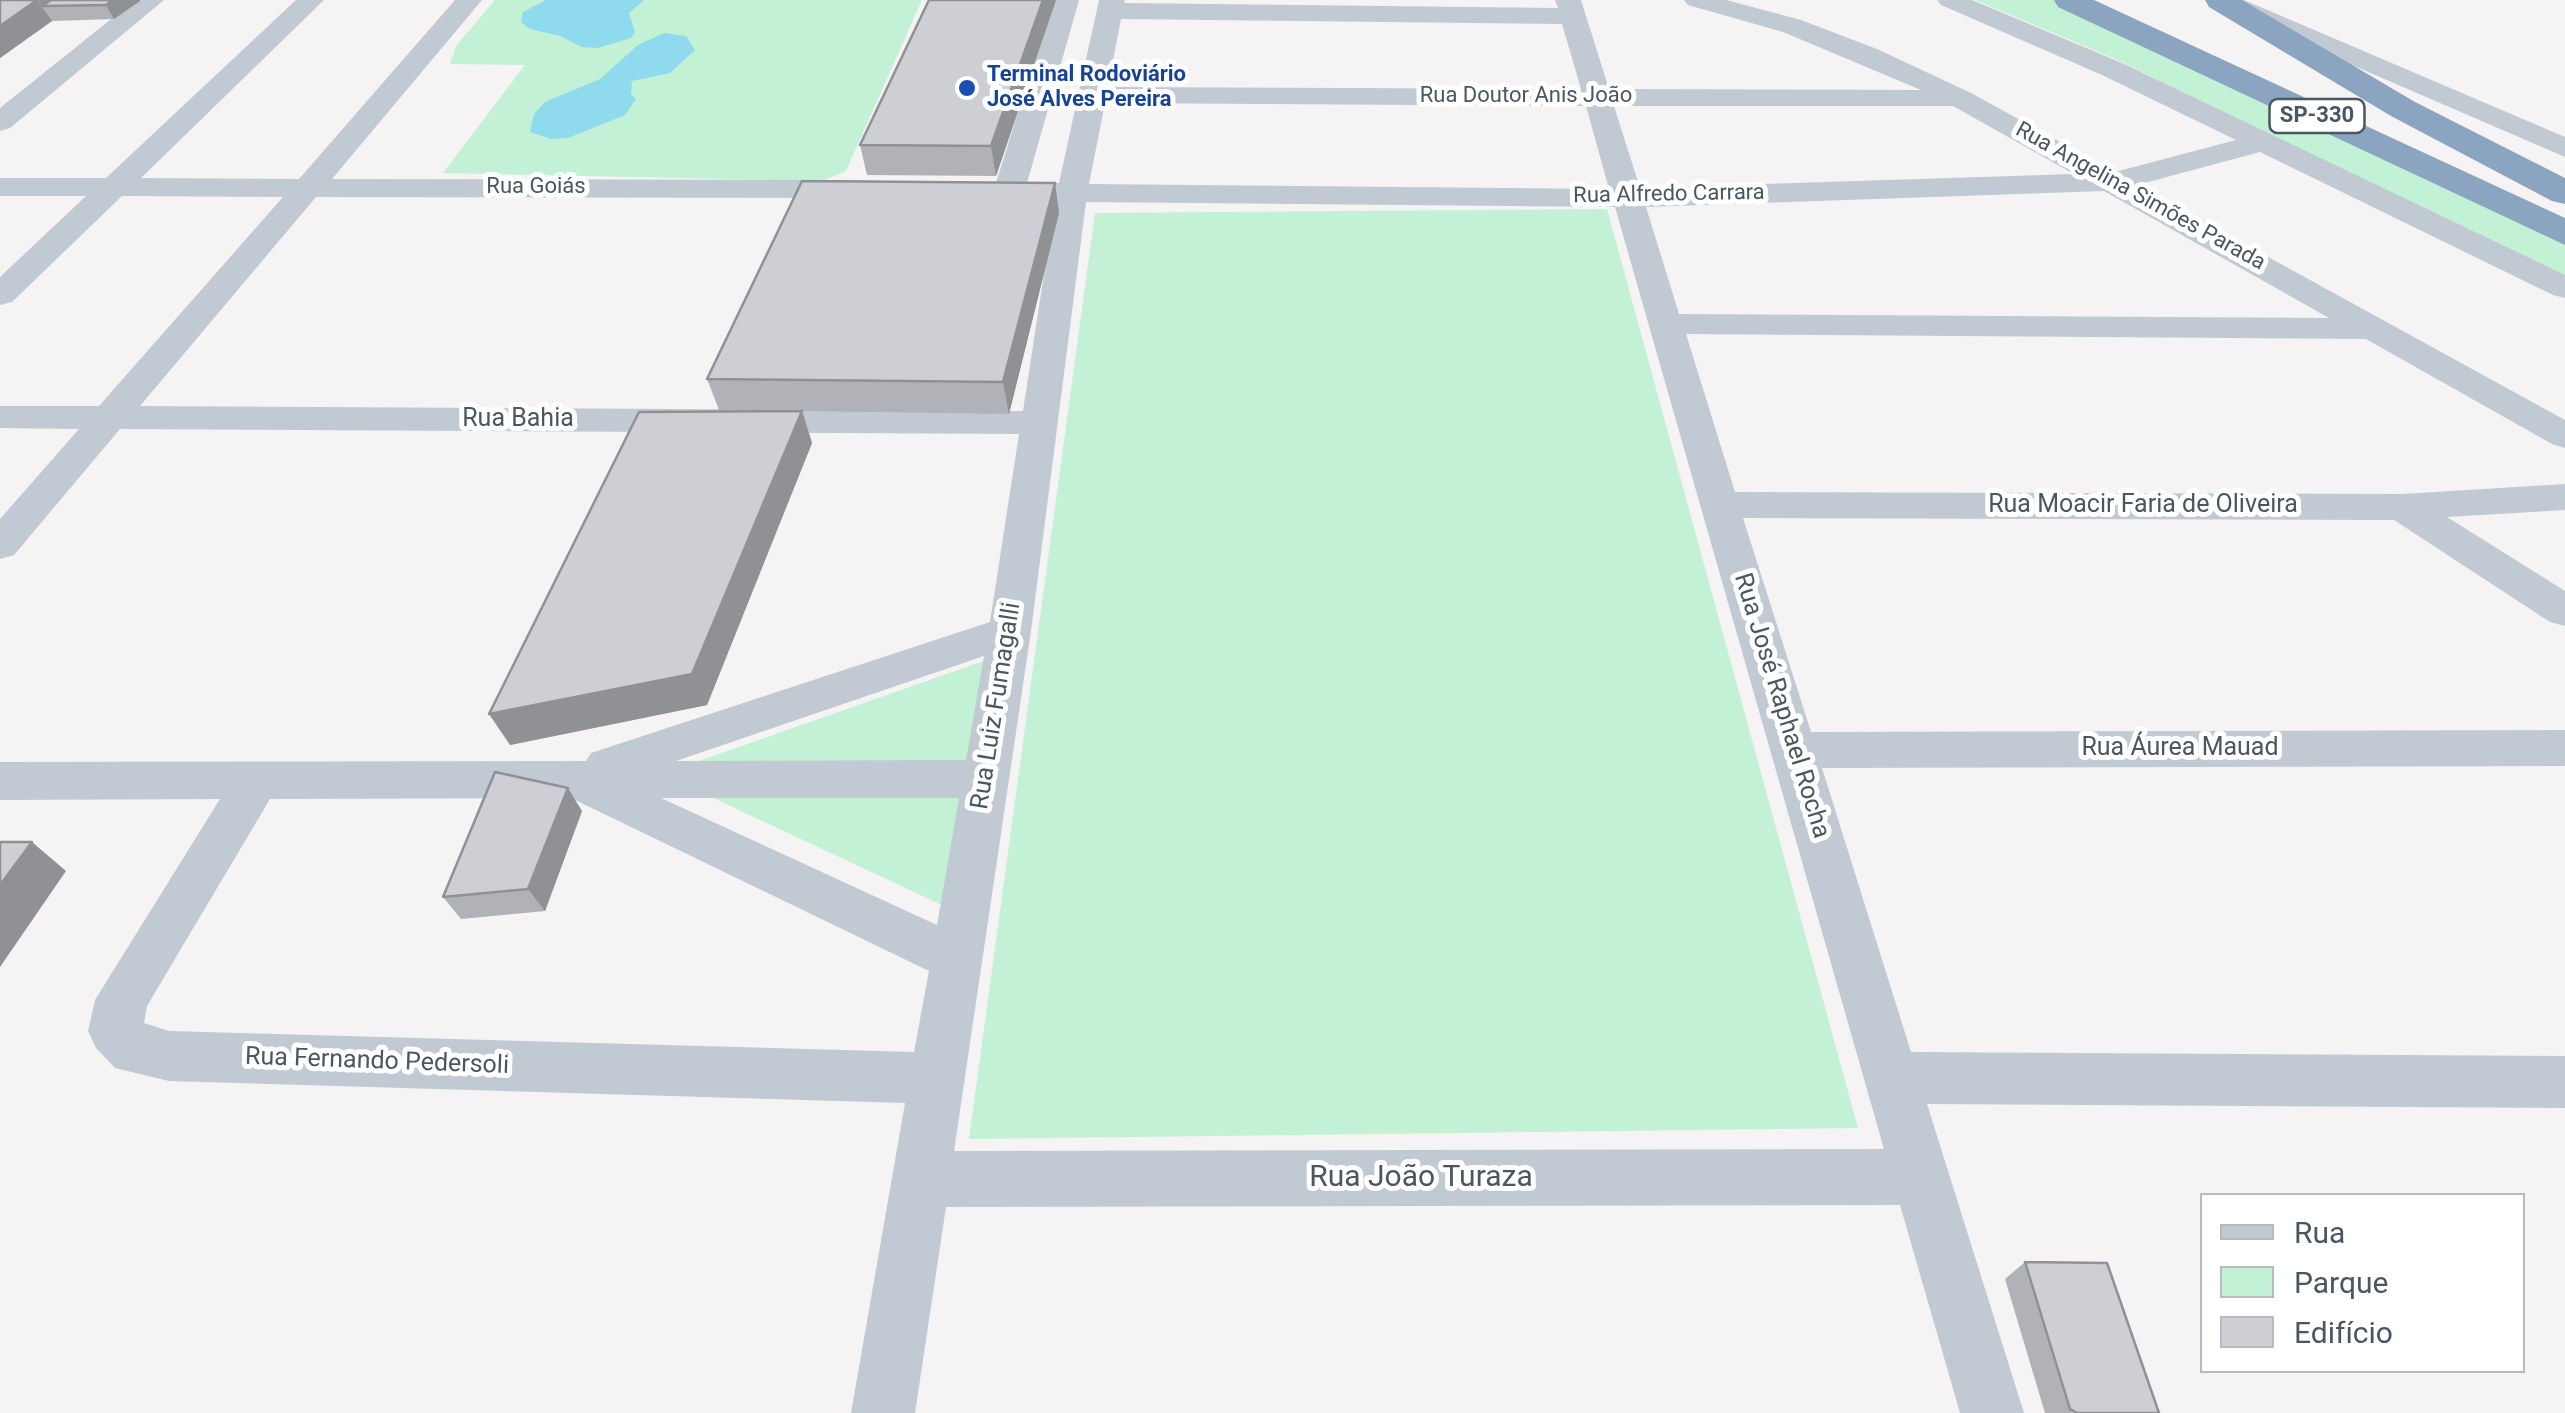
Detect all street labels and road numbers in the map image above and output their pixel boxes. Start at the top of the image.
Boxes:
street label: Rua Doutor Anis João [1420,83,1632,109]
road number: SP-330 [2270,99,2364,133]
street label: Rua Angelina Simões Parada [2010,117,2270,277]
street label: Rua Goiás [486,174,586,200]
street label: Rua Alfredo Carrara [1573,180,1765,210]
street label: Rua Bahia [462,405,574,435]
street label: Rua Moacir Faria de Oliveira [1988,491,2298,521]
street label: Rua José Raphael Rocha [1726,570,1836,842]
street label: Rua Luiz Fumagalli [966,600,1028,812]
street label: Rua Áurea Mauad [2081,734,2279,764]
street label: Rua Fernando Pedersoli [245,1042,509,1082]
street label: Rua João Turaza [1309,1160,1533,1196]

